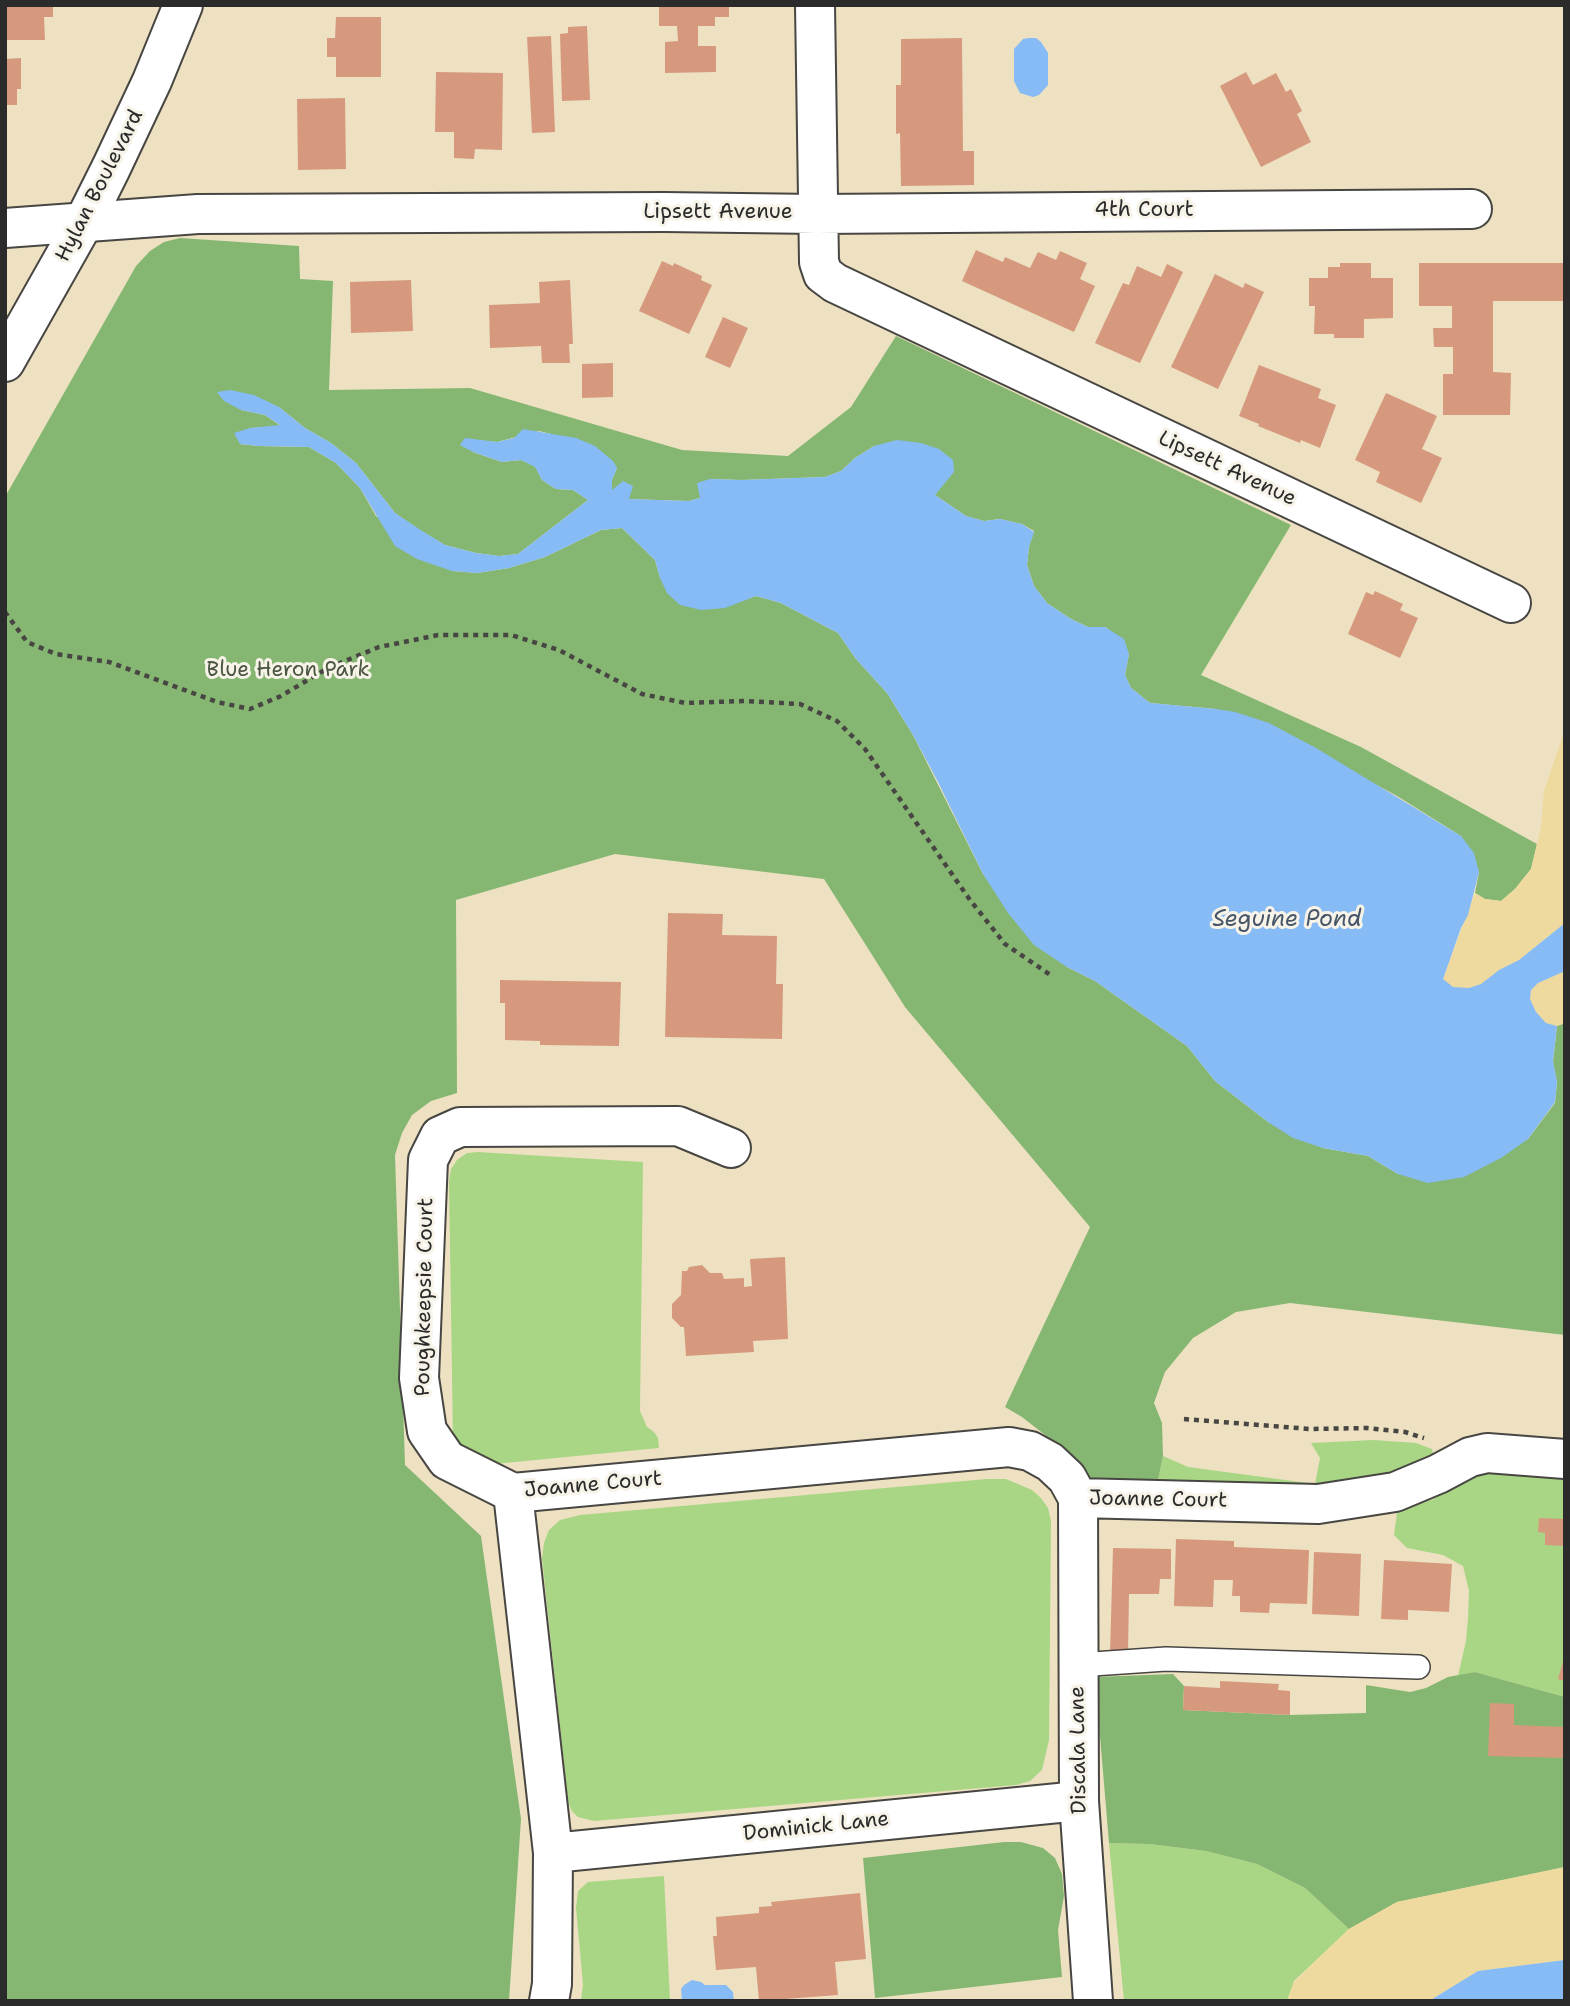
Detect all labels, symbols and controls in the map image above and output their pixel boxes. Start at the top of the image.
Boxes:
street label: Hylan Boulevard [51,106,149,266]
street label: 4th Court [1094,198,1194,224]
street label: Lipsett Avenue [643,200,793,226]
street label: Lipsett Avenue [1154,426,1300,512]
park label: Blue Heron Park [206,658,370,684]
water label: Seguine Pond [1212,906,1362,934]
street label: Poughkeepsie Court [411,1197,439,1397]
street label: Joanne Court [523,1466,663,1504]
street label: Joanne Court [1089,1486,1227,1514]
street label: Discala Lane [1065,1686,1093,1814]
street label: Dominick Lane [742,1807,890,1847]

